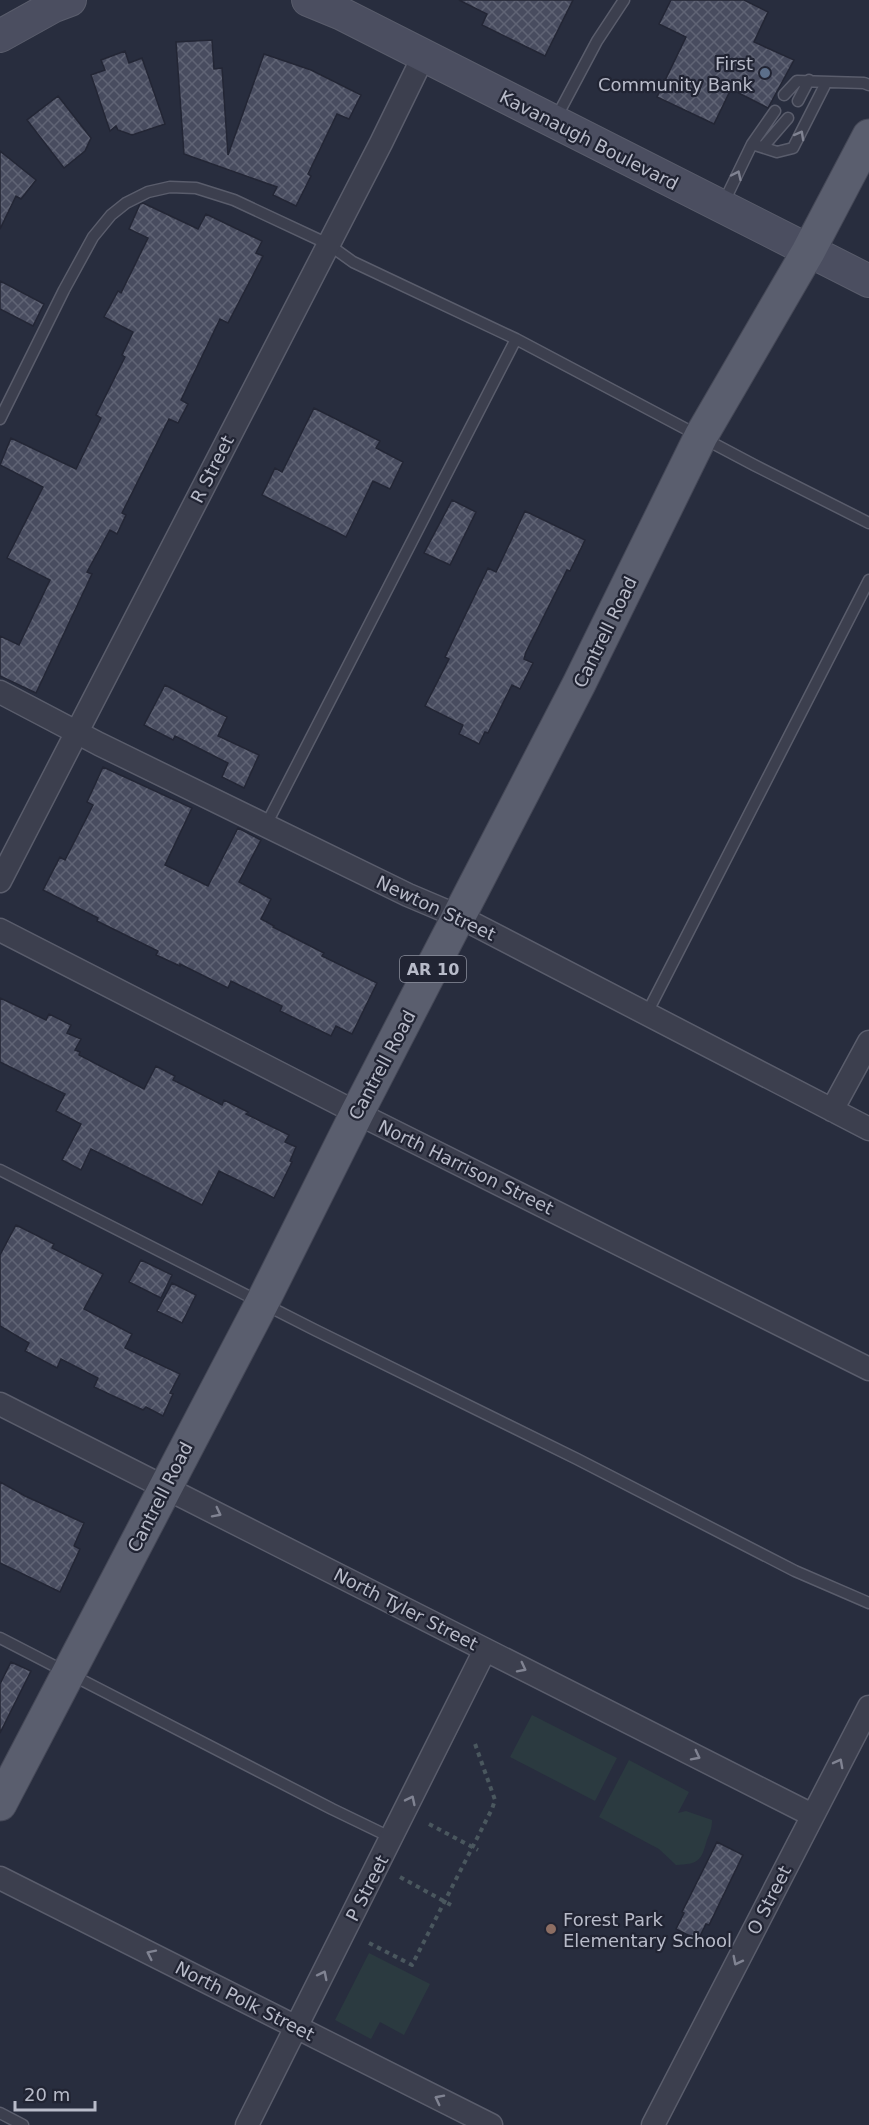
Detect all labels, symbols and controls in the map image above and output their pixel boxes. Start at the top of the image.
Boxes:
place label: First Community Bank [598,53,754,95]
marker: First Community Bank [758,66,772,80]
street label: Kavanaugh Boulevard [496,86,682,194]
one-way arrow [793,130,804,141]
one-way arrow [730,171,742,182]
street label: R Street [186,432,238,506]
street label: Cantrell Road [569,573,641,691]
street label: Newton Street [373,871,499,945]
road number: AR 10 [400,956,466,982]
street label: Cantrell Road [344,1007,420,1123]
street label: North Harrison Street [375,1115,557,1219]
street label: Cantrell Road [123,1438,197,1556]
one-way arrow [211,1506,222,1518]
street label: North Tyler Street [330,1564,482,1654]
one-way arrow [516,1661,527,1673]
one-way arrow [690,1749,701,1761]
one-way arrow [832,1759,844,1770]
one-way arrow [403,1796,415,1807]
street label: P Street [341,1851,393,1925]
street label: O Street [743,1862,795,1938]
place label: Forest Park Elementary School [563,1909,732,1951]
marker: Forest Park Elementary School [544,1922,558,1936]
one-way arrow [146,1950,157,1962]
one-way arrow [733,1954,745,1965]
street label: North Polk Street [172,1957,318,2045]
one-way arrow [316,1970,328,1981]
scale bar [15,2074,94,2112]
text: 20 m [24,2084,70,2105]
one-way arrow [434,2094,445,2106]

